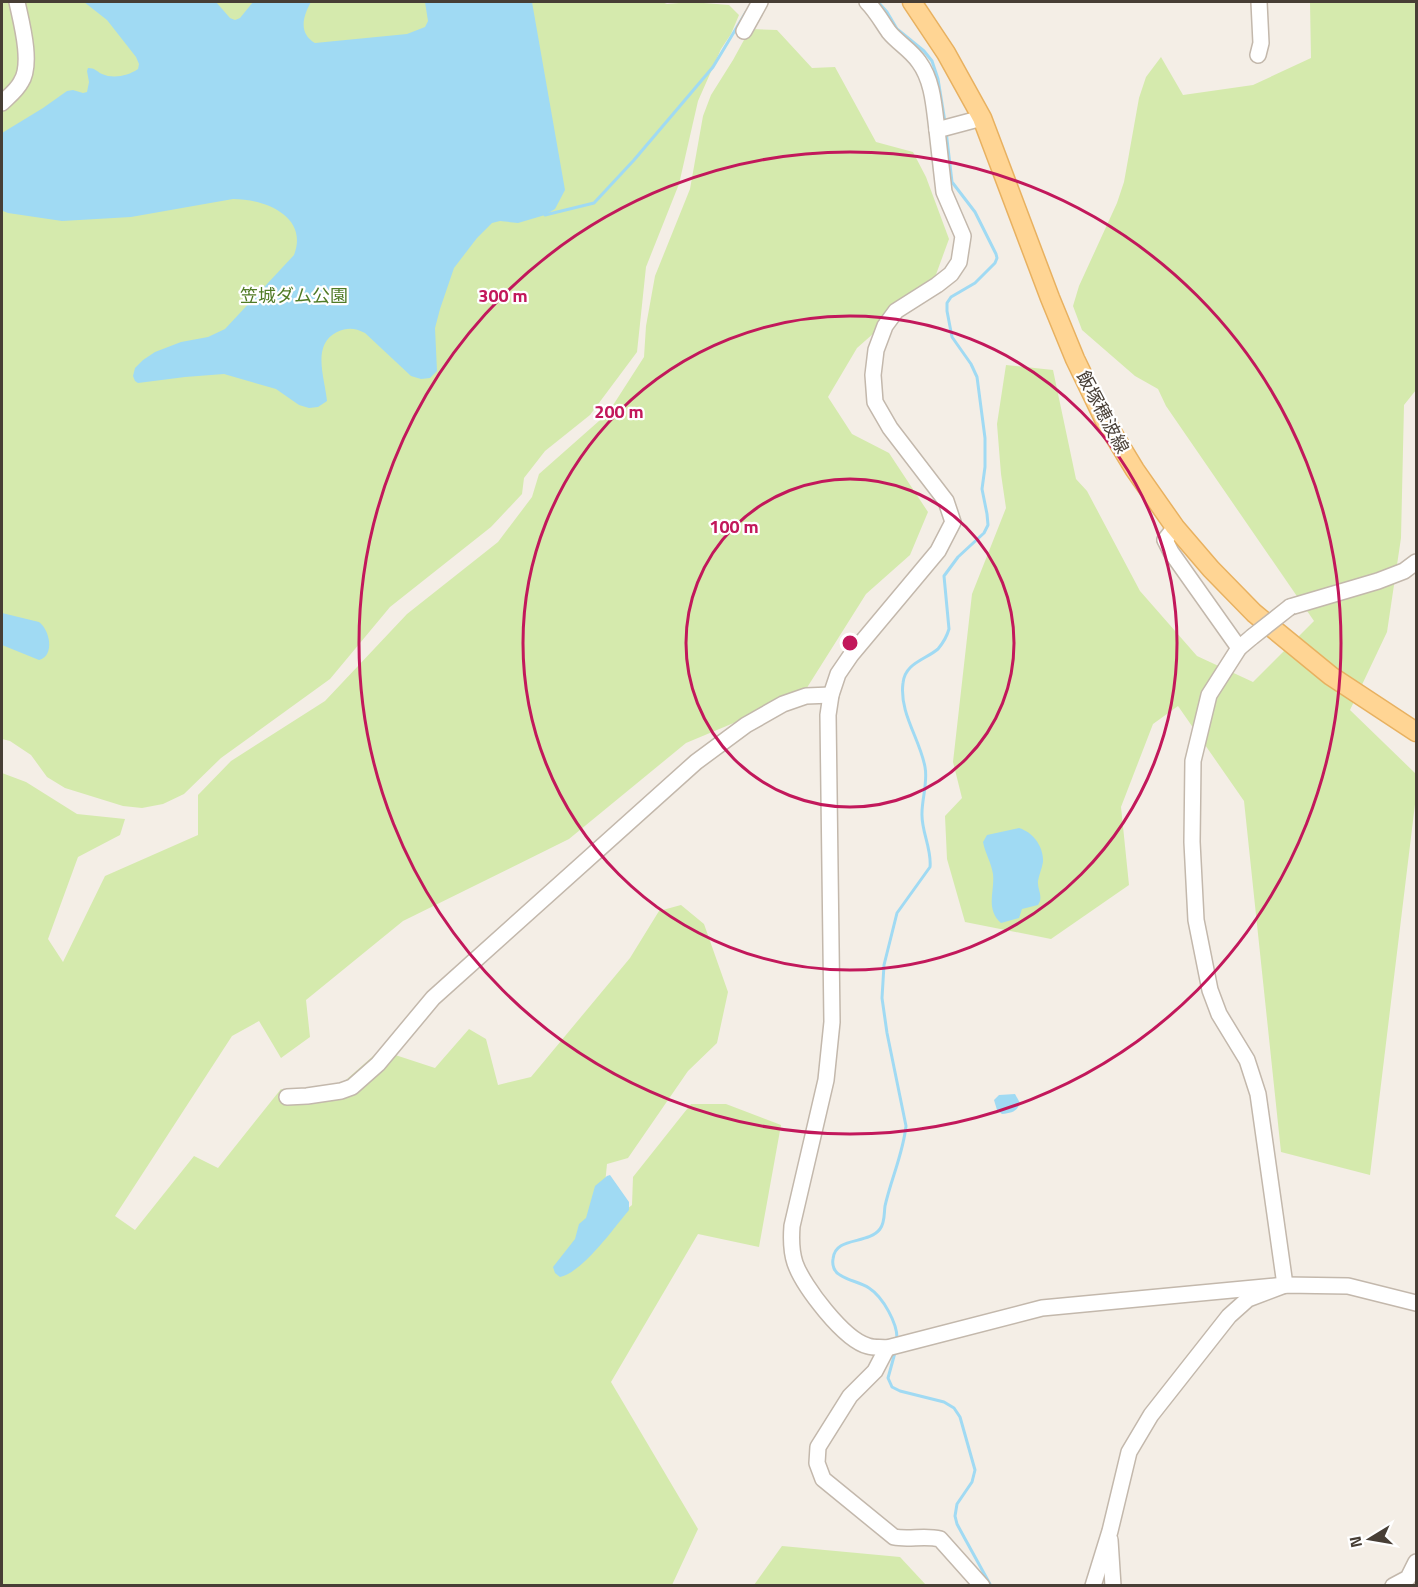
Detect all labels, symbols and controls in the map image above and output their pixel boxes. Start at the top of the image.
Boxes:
park label: 笠城ダム公園 [240,282,348,309]
text: 300 m [478,282,528,309]
street label: 飯塚穂波線 [1070,366,1136,458]
text: 200 m [594,398,644,425]
text: 100 m [709,513,759,540]
centre of rings [840,633,860,653]
north arrow [1340,1509,1400,1569]
text: N [1342,1534,1368,1550]

